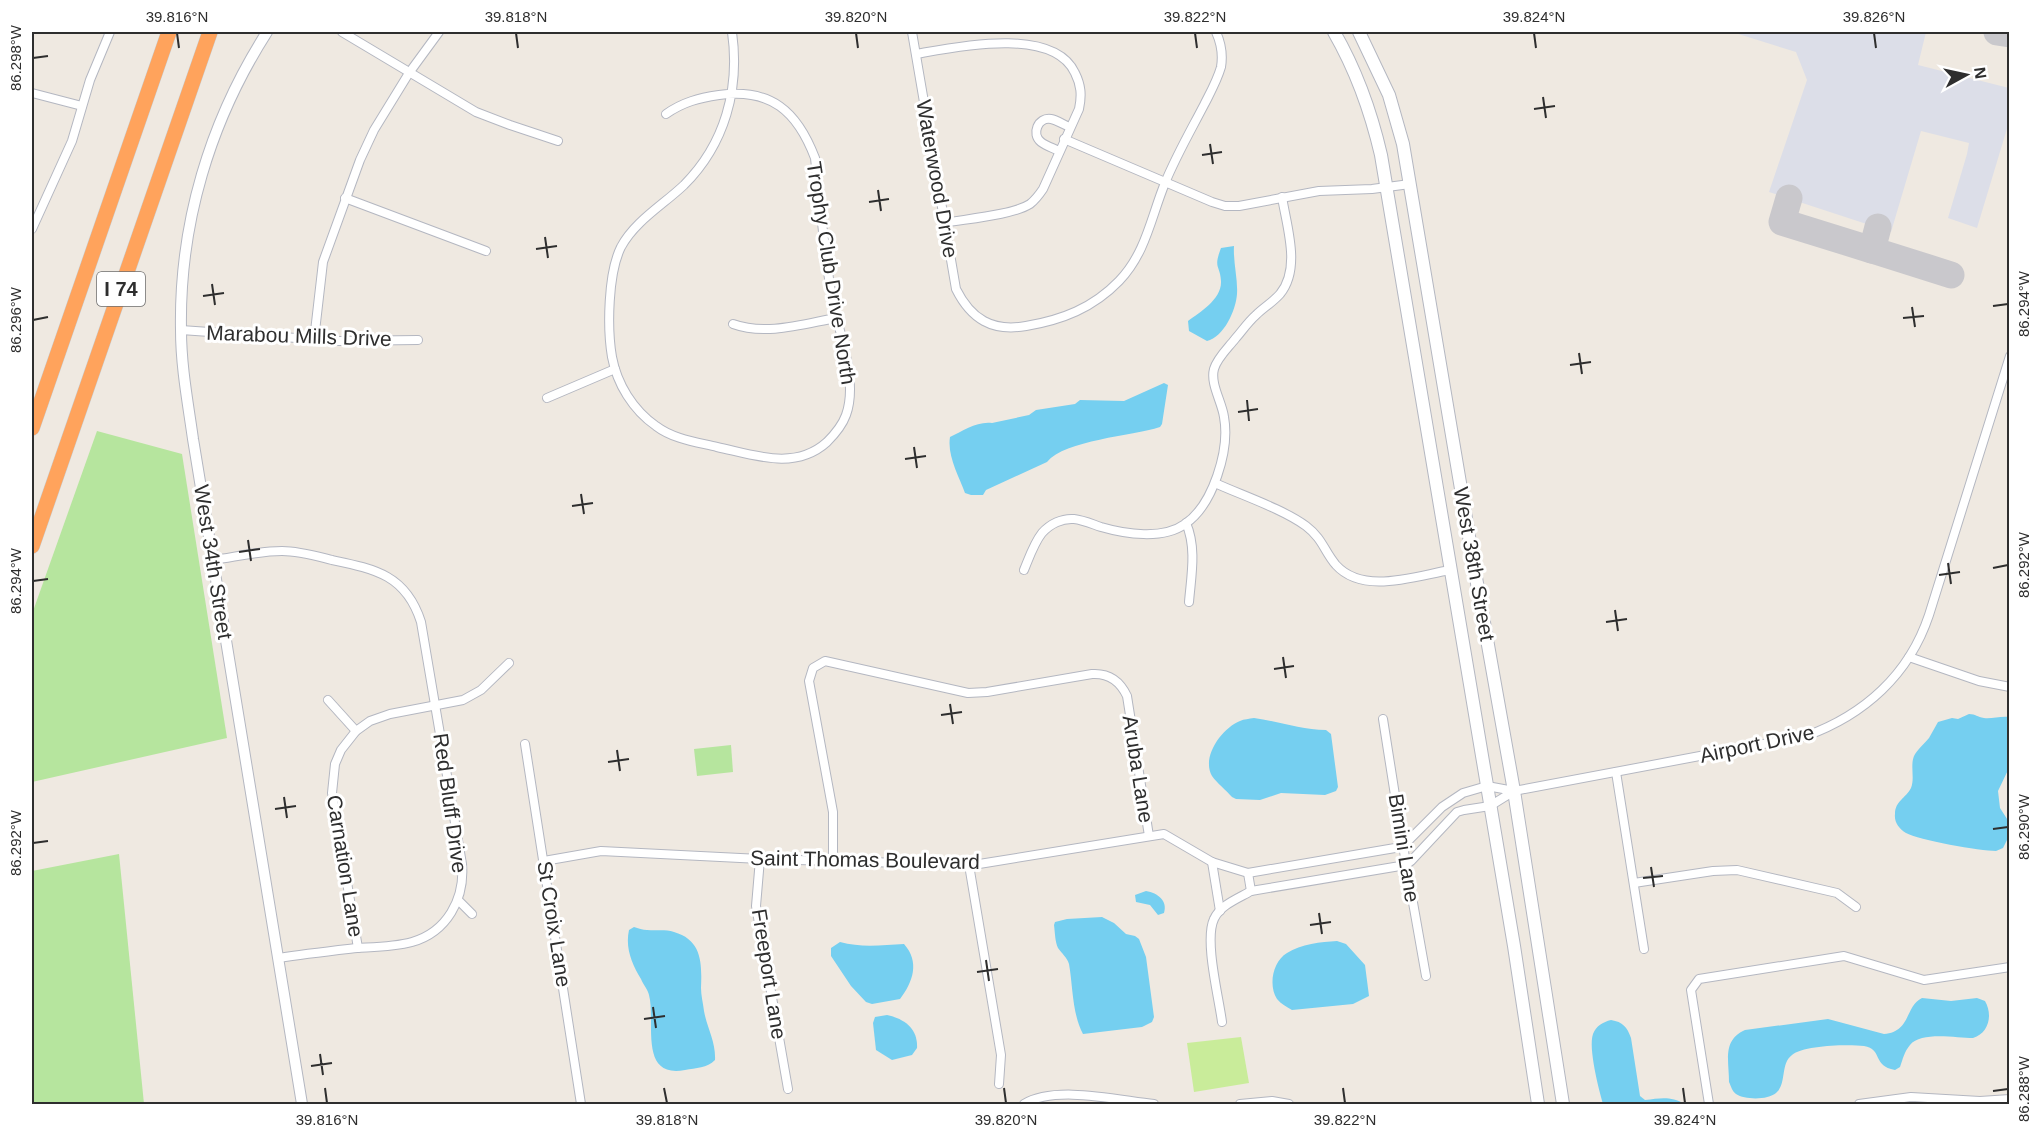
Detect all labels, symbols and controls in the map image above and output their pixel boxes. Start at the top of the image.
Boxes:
text: 39.816°N [146,8,208,25]
text: 39.818°N [485,8,547,25]
text: 39.820°N [825,8,887,25]
text: 39.822°N [1164,8,1226,25]
text: 39.824°N [1503,8,1565,25]
text: 39.826°N [1843,8,1905,25]
text: 86.298°W [7,24,24,91]
north arrow [1936,45,1996,105]
text: N [1971,66,1990,80]
street label: Waterwood Drive [912,98,963,260]
street label: Trophy Club Drive North [802,160,861,386]
text: 86.294°W [2015,270,2032,337]
road number: I 74 [97,272,145,306]
text: 86.296°W [7,286,24,353]
street label: Marabou Mills Drive [206,321,392,350]
street label: West 34th Street [190,483,237,641]
street label: West 38th Street [1450,485,1499,643]
text: 86.292°W [2015,531,2032,598]
text: 86.294°W [7,547,24,614]
street label: Aruba Lane [1119,713,1158,824]
street label: Airport Drive [1697,720,1816,767]
street label: Red Bluff Drive [429,732,472,874]
street label: Bimini Lane [1385,792,1424,904]
street label: Carnation Lane [323,793,368,939]
text: 86.290°W [2015,793,2032,860]
text: 86.292°W [7,809,24,876]
street label: Saint Thomas Boulevard [750,846,980,873]
street label: St Croix Lane [533,859,576,989]
street label: Freeport Lane [748,907,791,1041]
text: 86.288°W [2015,1055,2032,1122]
text: 39.816°N [296,1111,358,1128]
text: 39.818°N [636,1111,698,1128]
text: 39.820°N [975,1111,1037,1128]
text: 39.822°N [1314,1111,1376,1128]
text: 39.824°N [1654,1111,1716,1128]

